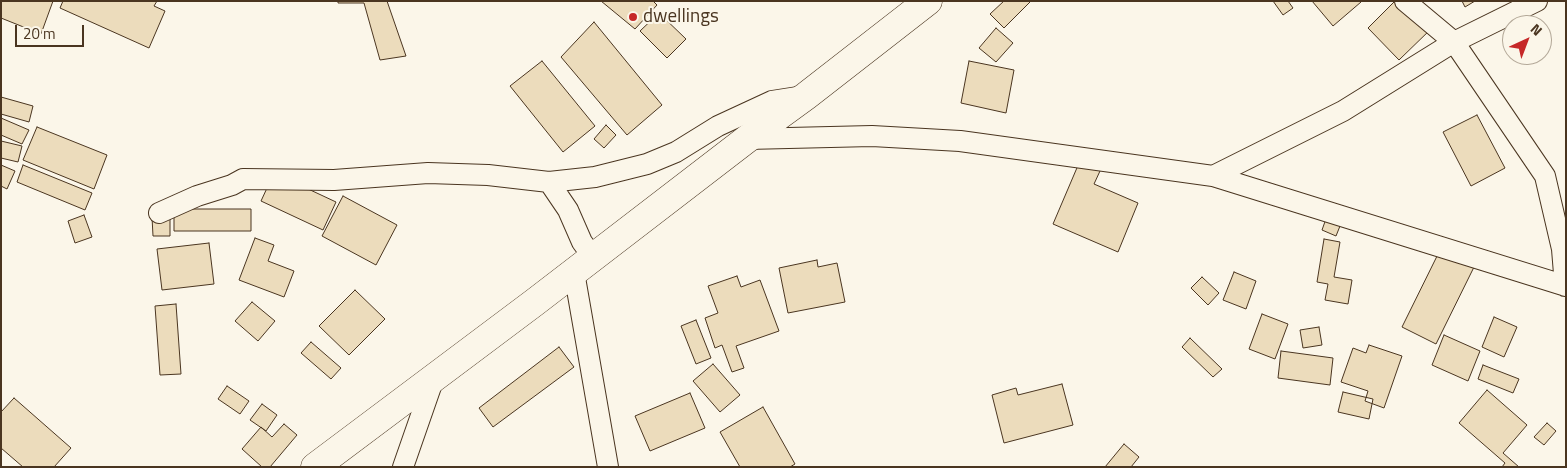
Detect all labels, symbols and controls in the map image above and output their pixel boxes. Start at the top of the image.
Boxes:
place label: dwellings [643,6,719,28]
marker: dwellings [627,11,639,23]
scale bar [18,15,86,47]
north arrow [1502,15,1552,65]
text: N [1526,18,1548,40]
text: 20 m [23,22,56,45]

